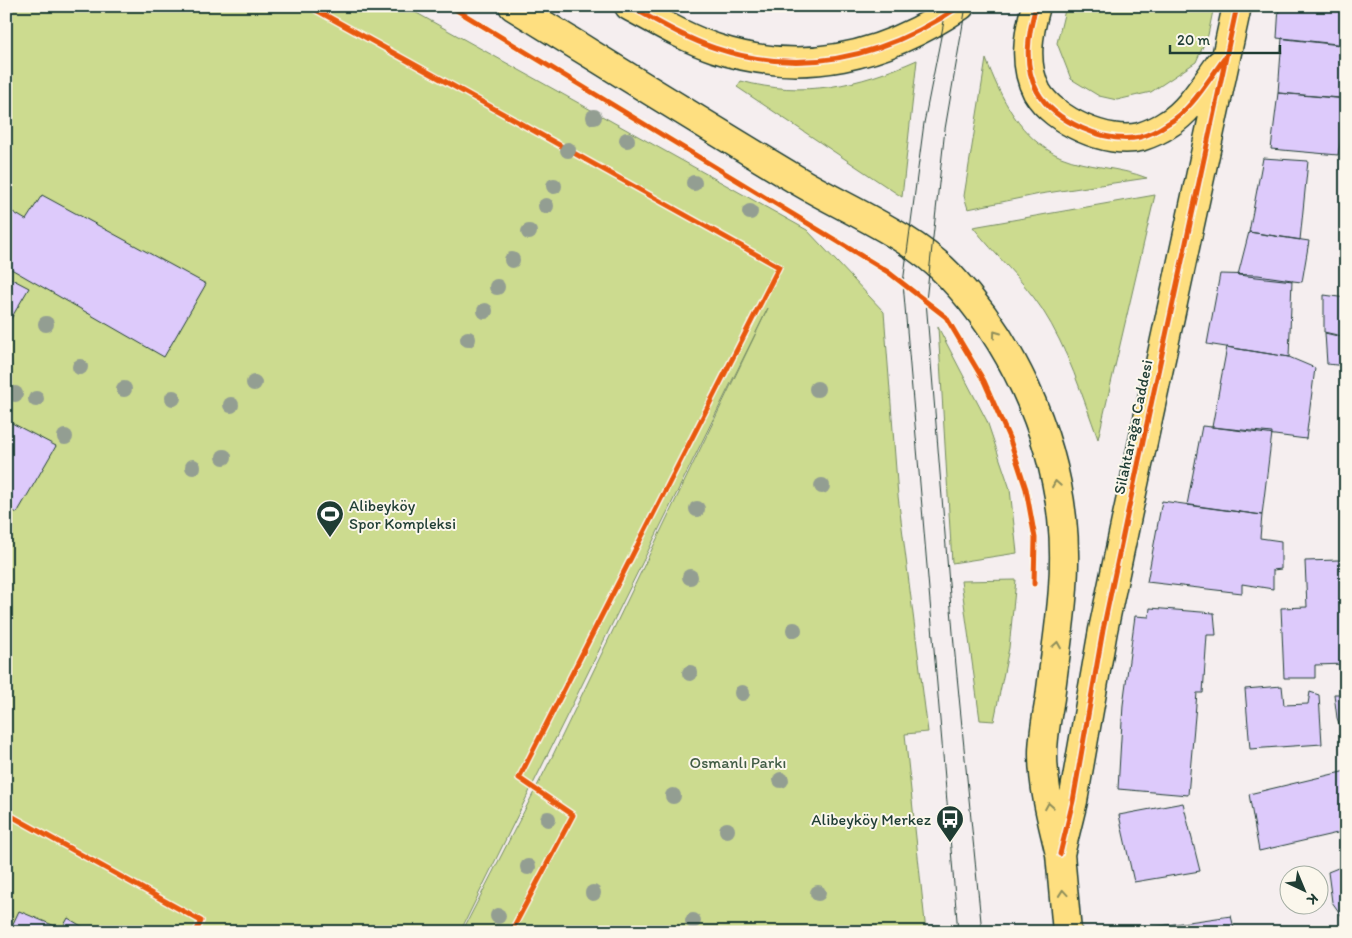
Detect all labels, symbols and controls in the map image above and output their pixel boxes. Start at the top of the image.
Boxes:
scale bar [1170,22,1280,54]
text: 20 m [1177,31,1211,49]
one-way arrow [993,330,1002,340]
street label: Silahtarağa Caddesi [1109,358,1157,496]
one-way arrow [1052,479,1062,488]
place label: Alibeyköy Spor Kompleksi [349,496,456,533]
sports icon: Alibeyköy Spor Kompleksi [315,499,345,538]
one-way arrow [1052,641,1062,649]
park label: Osmanlı Parkı [690,753,786,772]
one-way arrow [1045,802,1055,811]
bus stop icon: Alibeyköy Merkez [935,804,965,843]
place label: Alibeyköy Merkez [811,810,932,829]
north arrow [1280,866,1330,916]
one-way arrow [1057,889,1068,897]
text: K [1303,890,1322,909]

